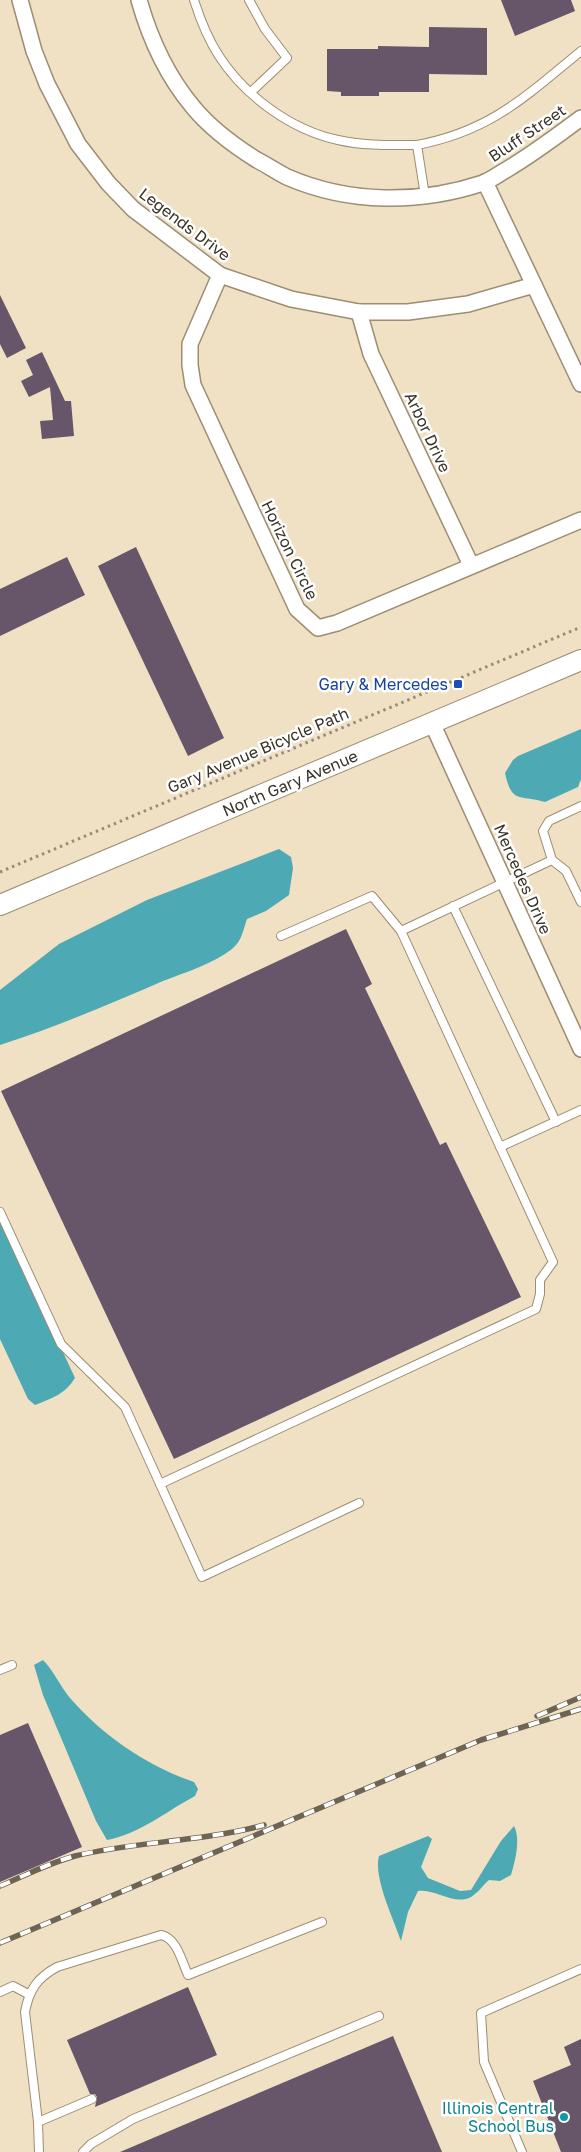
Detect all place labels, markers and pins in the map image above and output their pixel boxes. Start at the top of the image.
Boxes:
place label: Gary & Mercedes [319,674,448,694]
marker: Gary & Mercedes [452,678,464,690]
place label: Illinois Central School Bus [442,2098,554,2136]
marker: Illinois Central School Bus [558,2111,570,2123]

